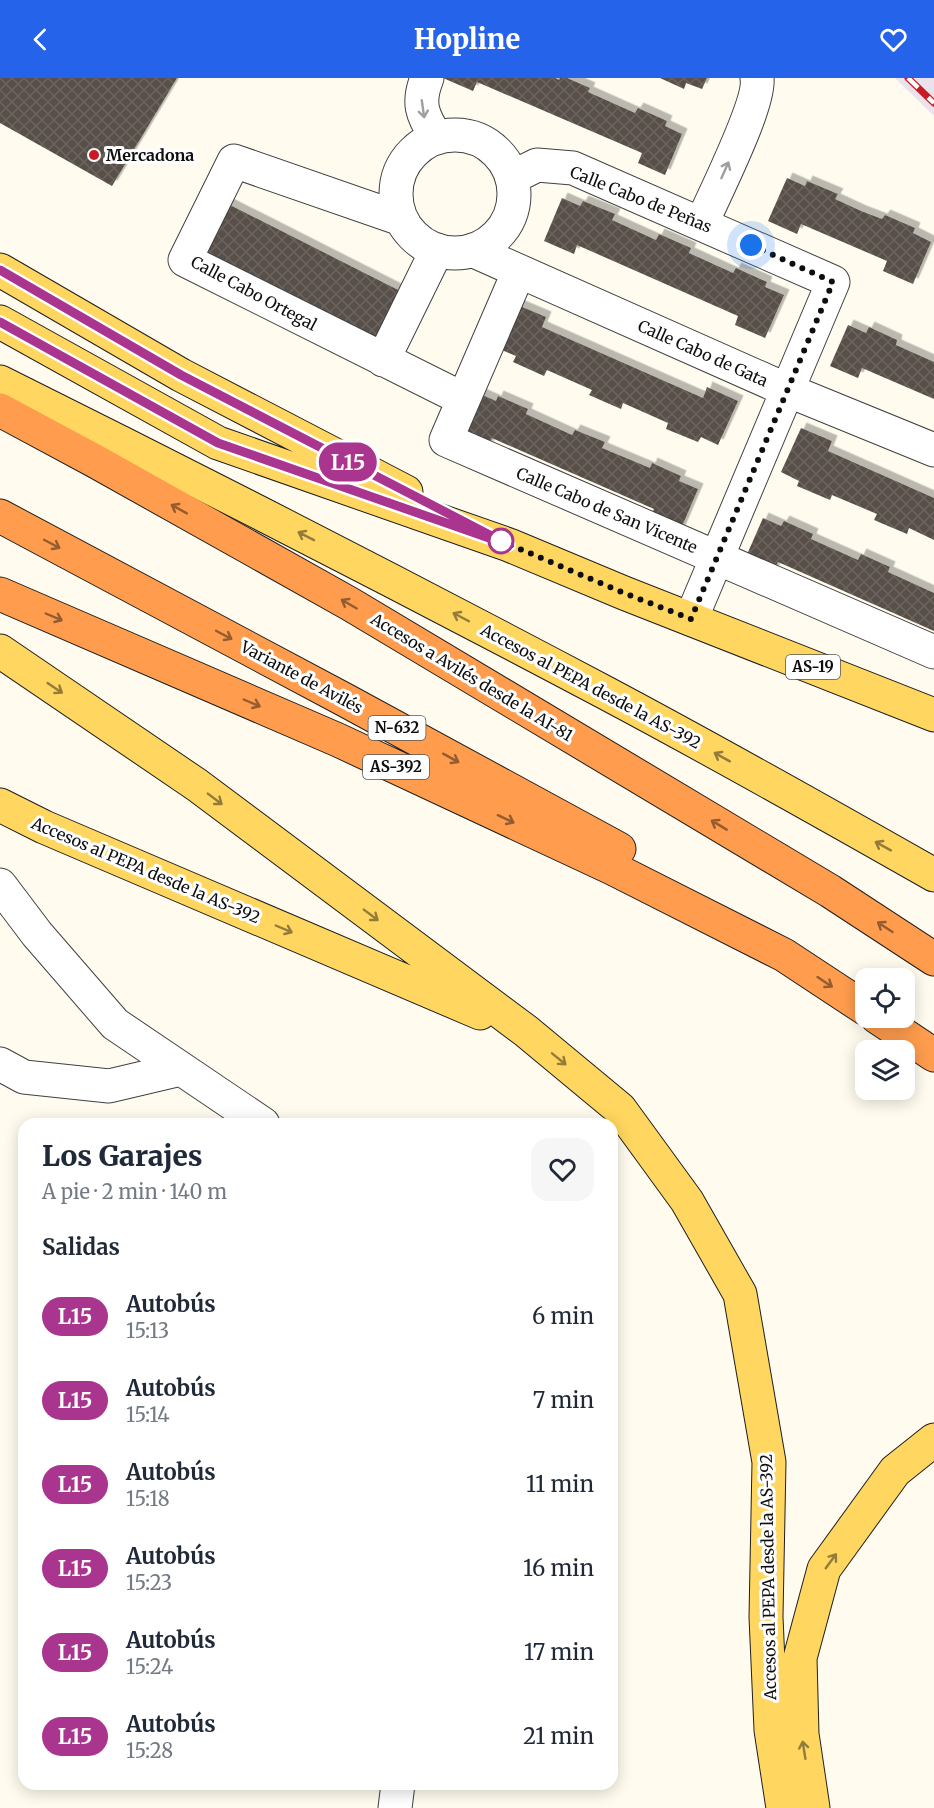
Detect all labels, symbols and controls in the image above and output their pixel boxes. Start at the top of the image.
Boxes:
text: Hopline [414,22,520,56]
icon: back [24,23,57,56]
icon: heart [877,23,910,56]
one-way arrow [418,98,429,118]
place label: Mercadona [106,145,194,165]
marker: Mercadona [87,148,101,162]
street label: Calle Cabo de Peñas [567,161,715,237]
one-way arrow [720,161,731,179]
your location [736,230,766,260]
street label: Calle Cabo Ortegal [188,251,321,335]
street label: Calle Cabo de Gata [635,315,772,391]
line badge: L15 [314,442,382,482]
text: L15 [331,449,365,476]
street label: Calle Cabo de San Vicente [513,463,701,557]
one-way arrow [171,502,188,514]
unlabelled marker [488,528,514,554]
one-way arrow [298,530,316,541]
one-way arrow [42,538,60,550]
one-way arrow [341,598,358,610]
street label: Accesos a Avilés desde la AI-81 [366,608,577,745]
one-way arrow [453,611,471,622]
one-way arrow [44,612,62,623]
street label: Accesos al PEPA desde la AS-392 [477,619,704,753]
one-way arrow [215,629,232,641]
street label: Variante de Avilés [237,636,367,718]
road number: AS-19 [786,655,840,679]
one-way arrow [46,682,62,694]
one-way arrow [242,698,260,709]
road number: N-632 [368,716,426,740]
one-way arrow [714,751,732,762]
one-way arrow [442,752,459,764]
road number: AS-392 [363,755,429,779]
one-way arrow [207,792,223,805]
street label: Accesos al PEPA desde la AS-392 [28,812,263,927]
one-way arrow [496,813,514,825]
one-way arrow [711,818,728,830]
one-way arrow [875,840,892,852]
one-way arrow [363,909,379,922]
one-way arrow [877,921,894,933]
one-way arrow [275,924,293,935]
map controls [855,968,915,1100]
button: locate [855,968,915,1028]
one-way arrow [816,977,833,989]
button: layers [855,1040,915,1100]
one-way arrow [551,1053,567,1066]
text: Los Garajes [42,1138,202,1174]
button: heart [531,1138,594,1201]
text: A pie · 2 min · 140 m [42,1179,227,1204]
text: Salidas [42,1233,120,1261]
text: Autobús [126,1290,216,1318]
text: 6 min [532,1302,594,1330]
text: L15 [58,1303,92,1330]
text: 15:13 [126,1318,169,1343]
text: Autobús [126,1374,216,1402]
text: 7 min [533,1386,594,1414]
text: L15 [58,1387,92,1414]
text: 15:14 [126,1402,169,1427]
street label: Accesos al PEPA desde la AS-392 [756,1454,780,1701]
text: Autobús [126,1458,216,1486]
text: 11 min [526,1470,594,1498]
text: L15 [58,1471,92,1498]
text: 15:18 [126,1486,170,1511]
text: Autobús [126,1542,216,1570]
one-way arrow [824,1553,837,1569]
text: 16 min [523,1554,594,1582]
text: L15 [58,1555,92,1582]
text: 15:23 [126,1570,172,1595]
text: Autobús [126,1626,216,1654]
text: 17 min [524,1638,594,1666]
text: L15 [58,1639,92,1666]
text: 15:24 [126,1654,173,1679]
text: Autobús [126,1710,216,1738]
text: 21 min [523,1722,594,1750]
text: L15 [58,1723,92,1750]
text: 15:28 [126,1738,173,1763]
one-way arrow [799,1741,810,1761]

